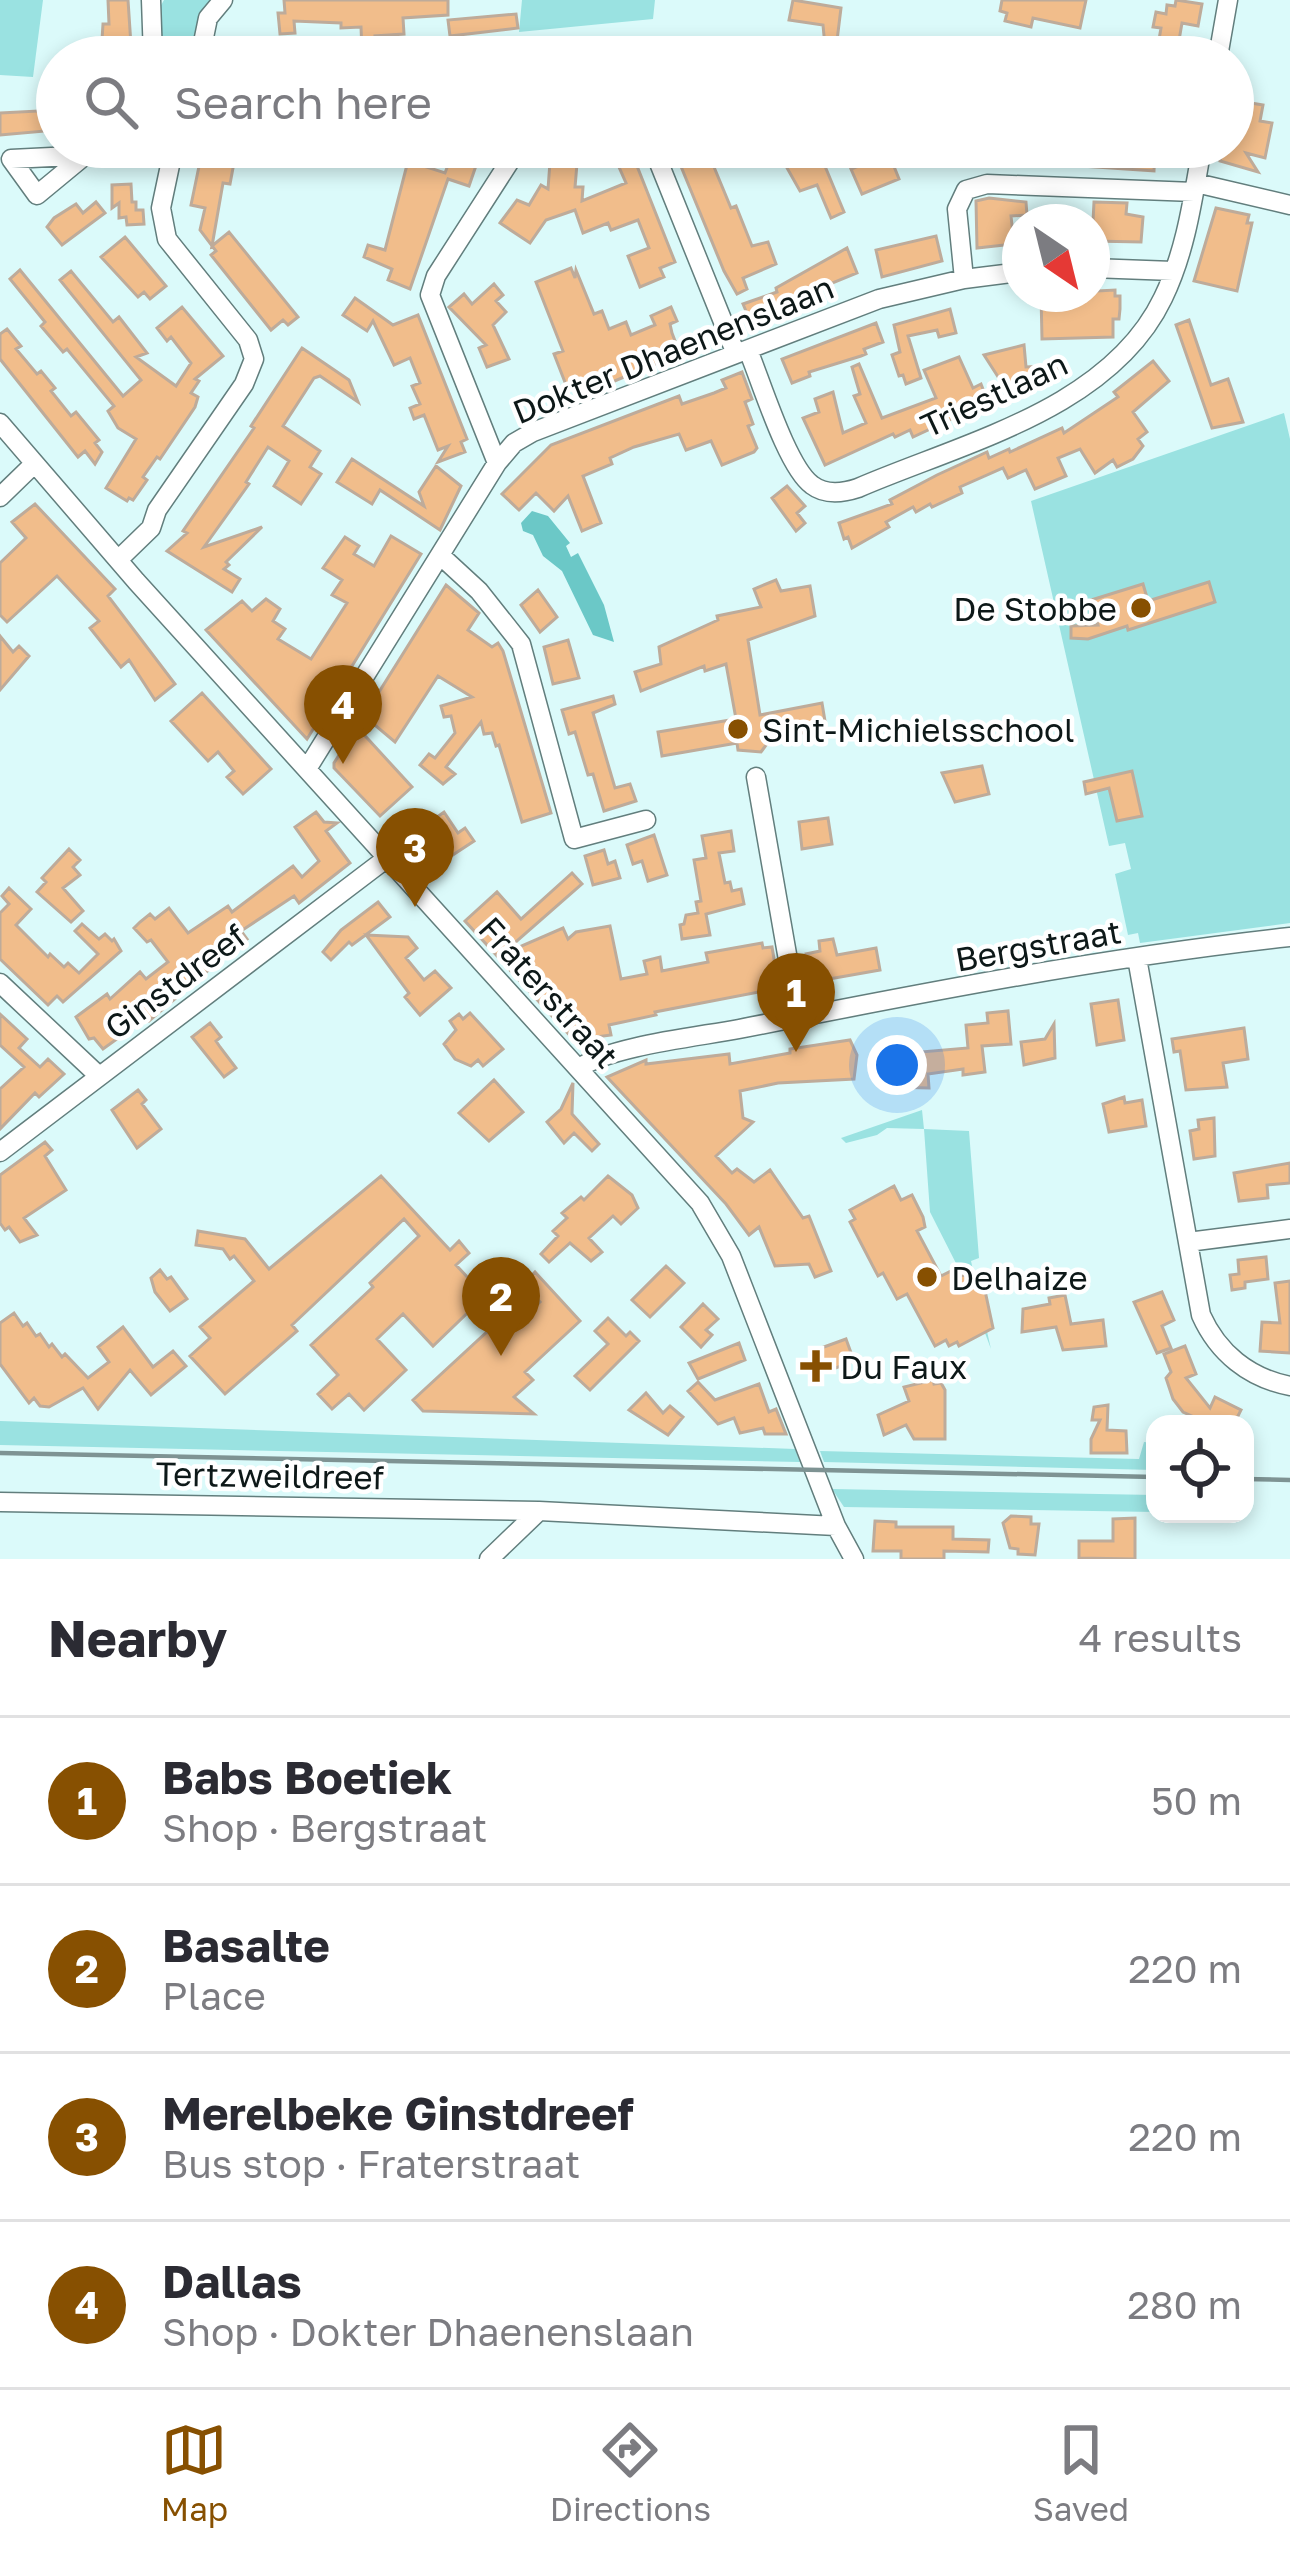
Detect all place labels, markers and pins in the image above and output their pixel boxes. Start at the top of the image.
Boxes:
place label: De Stobbe [953,589,1117,628]
marker: De Stobbe [1128,595,1154,621]
pin: 4 [304,665,382,764]
place label: Sint-Michielsschool [762,710,1074,749]
marker: Sint-Michielsschool [725,716,751,742]
pin: 3 [376,808,454,907]
pin: 1 [757,953,835,1052]
pin: 2 [462,1257,540,1356]
place label: Delhaize [951,1258,1088,1297]
marker: Delhaize [914,1264,940,1290]
place label: Du Faux [840,1347,967,1386]
marker: Du Faux [803,1353,829,1379]

